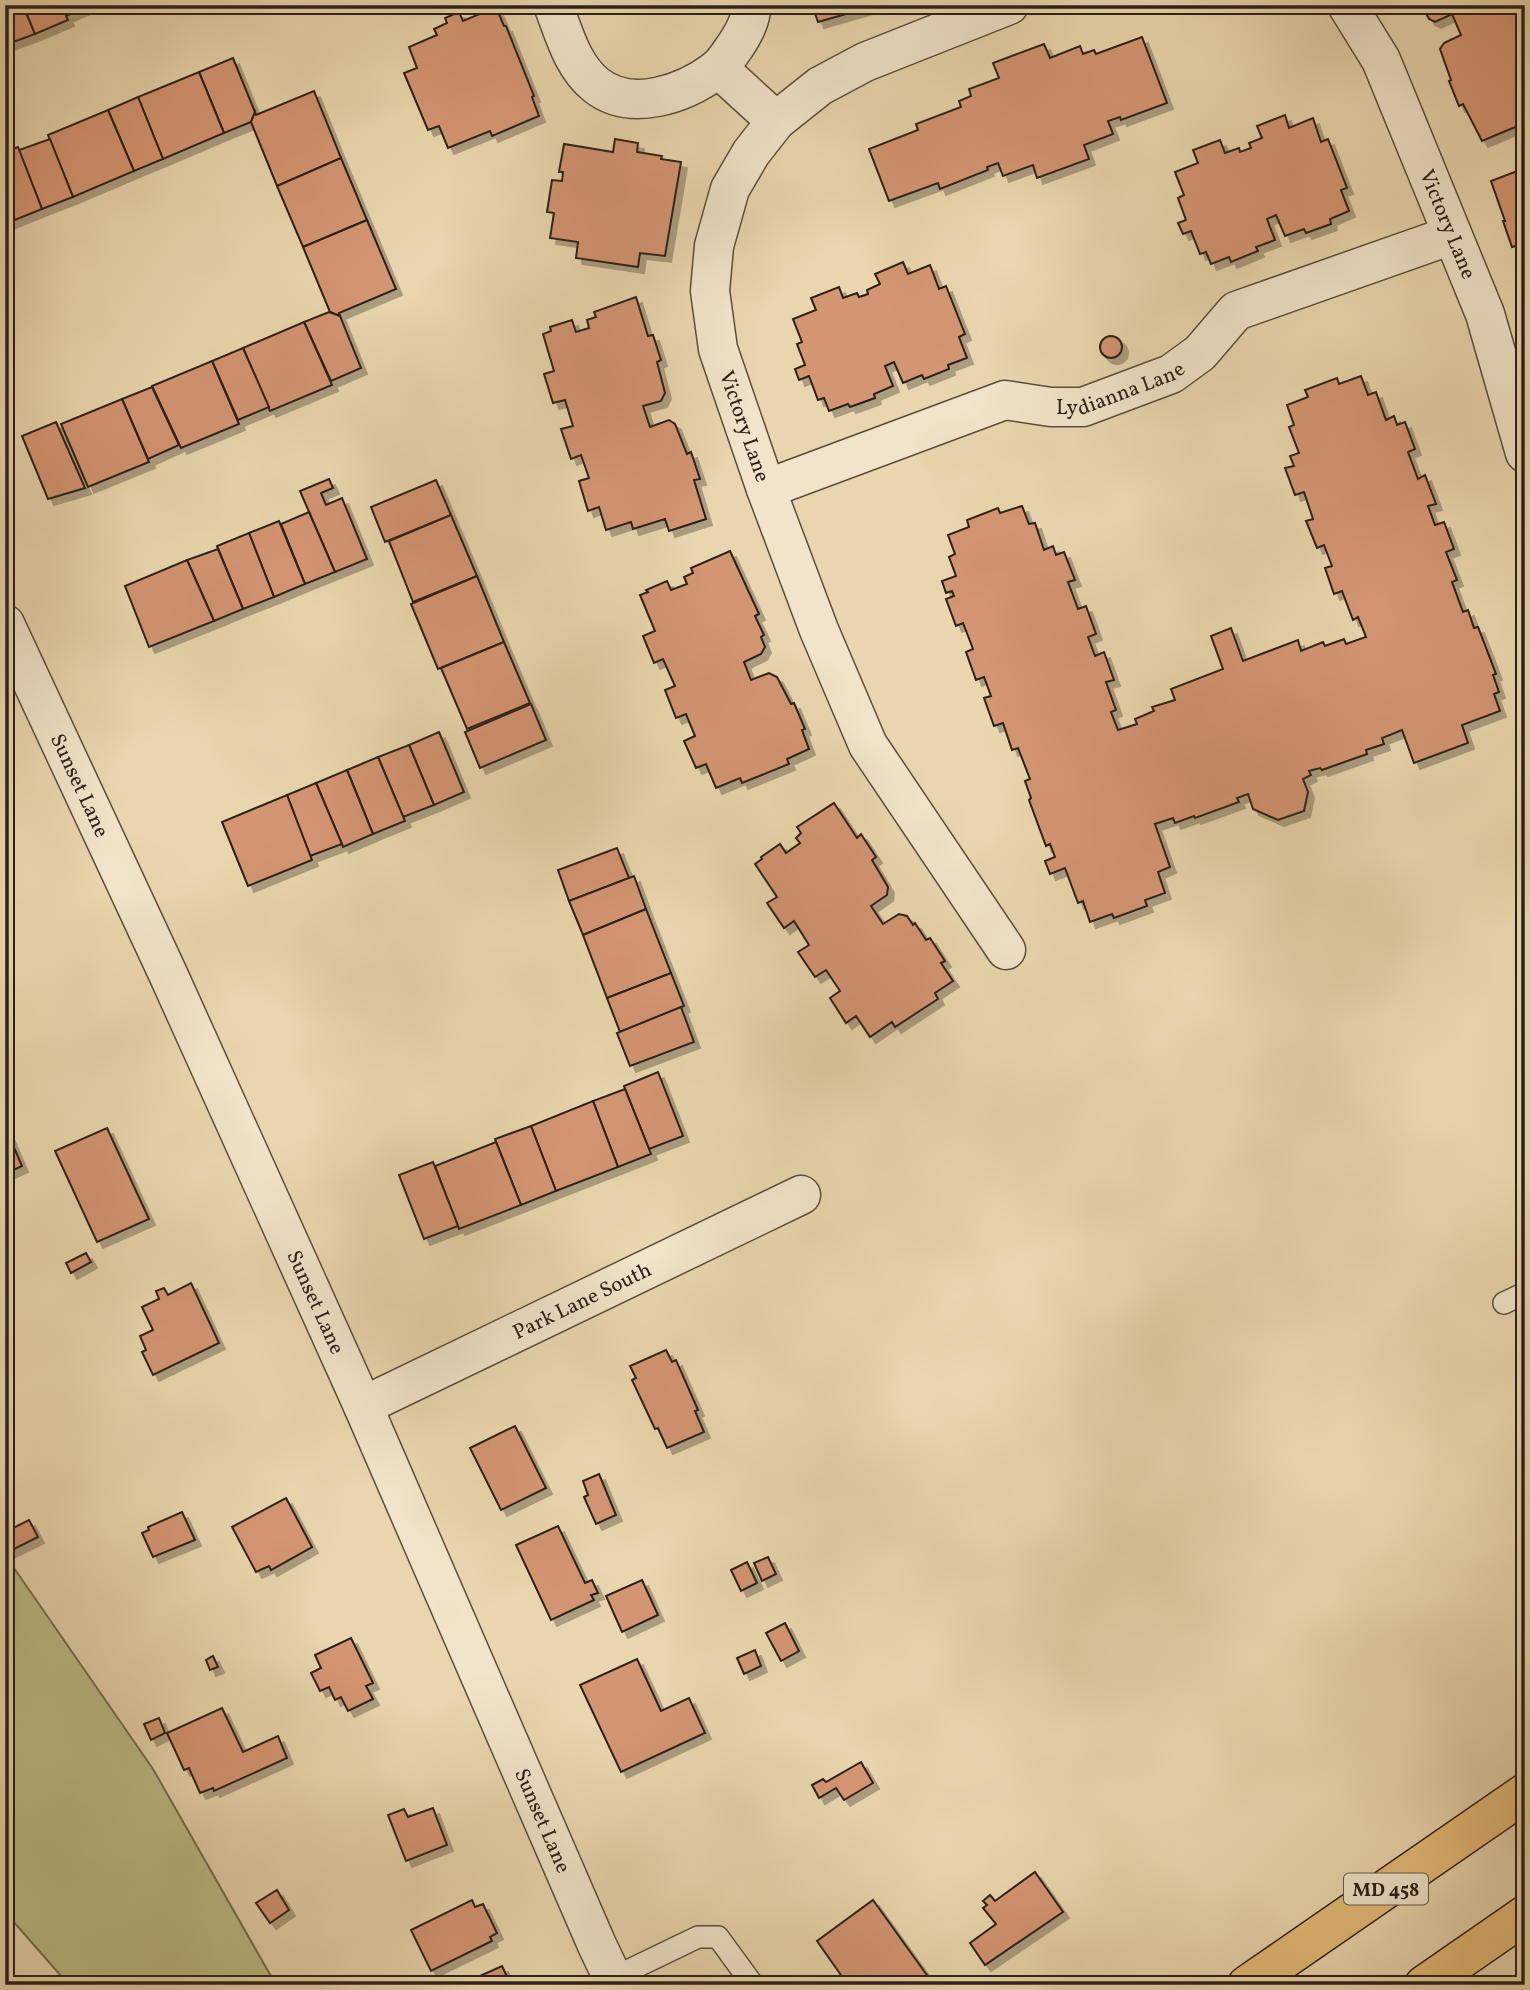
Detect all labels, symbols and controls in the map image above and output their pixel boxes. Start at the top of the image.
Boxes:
street label: Victory Lane [1411,166,1482,284]
street label: Lydianna Lane [1056,355,1192,424]
street label: Victory Lane [711,367,776,486]
street label: Sunset Lane [42,729,115,843]
street label: Sunset Lane [279,1246,351,1359]
street label: Park Lane South [508,1256,657,1348]
street label: Sunset Lane [506,1764,577,1878]
road number: MD 458 [1344,1873,1428,1904]

